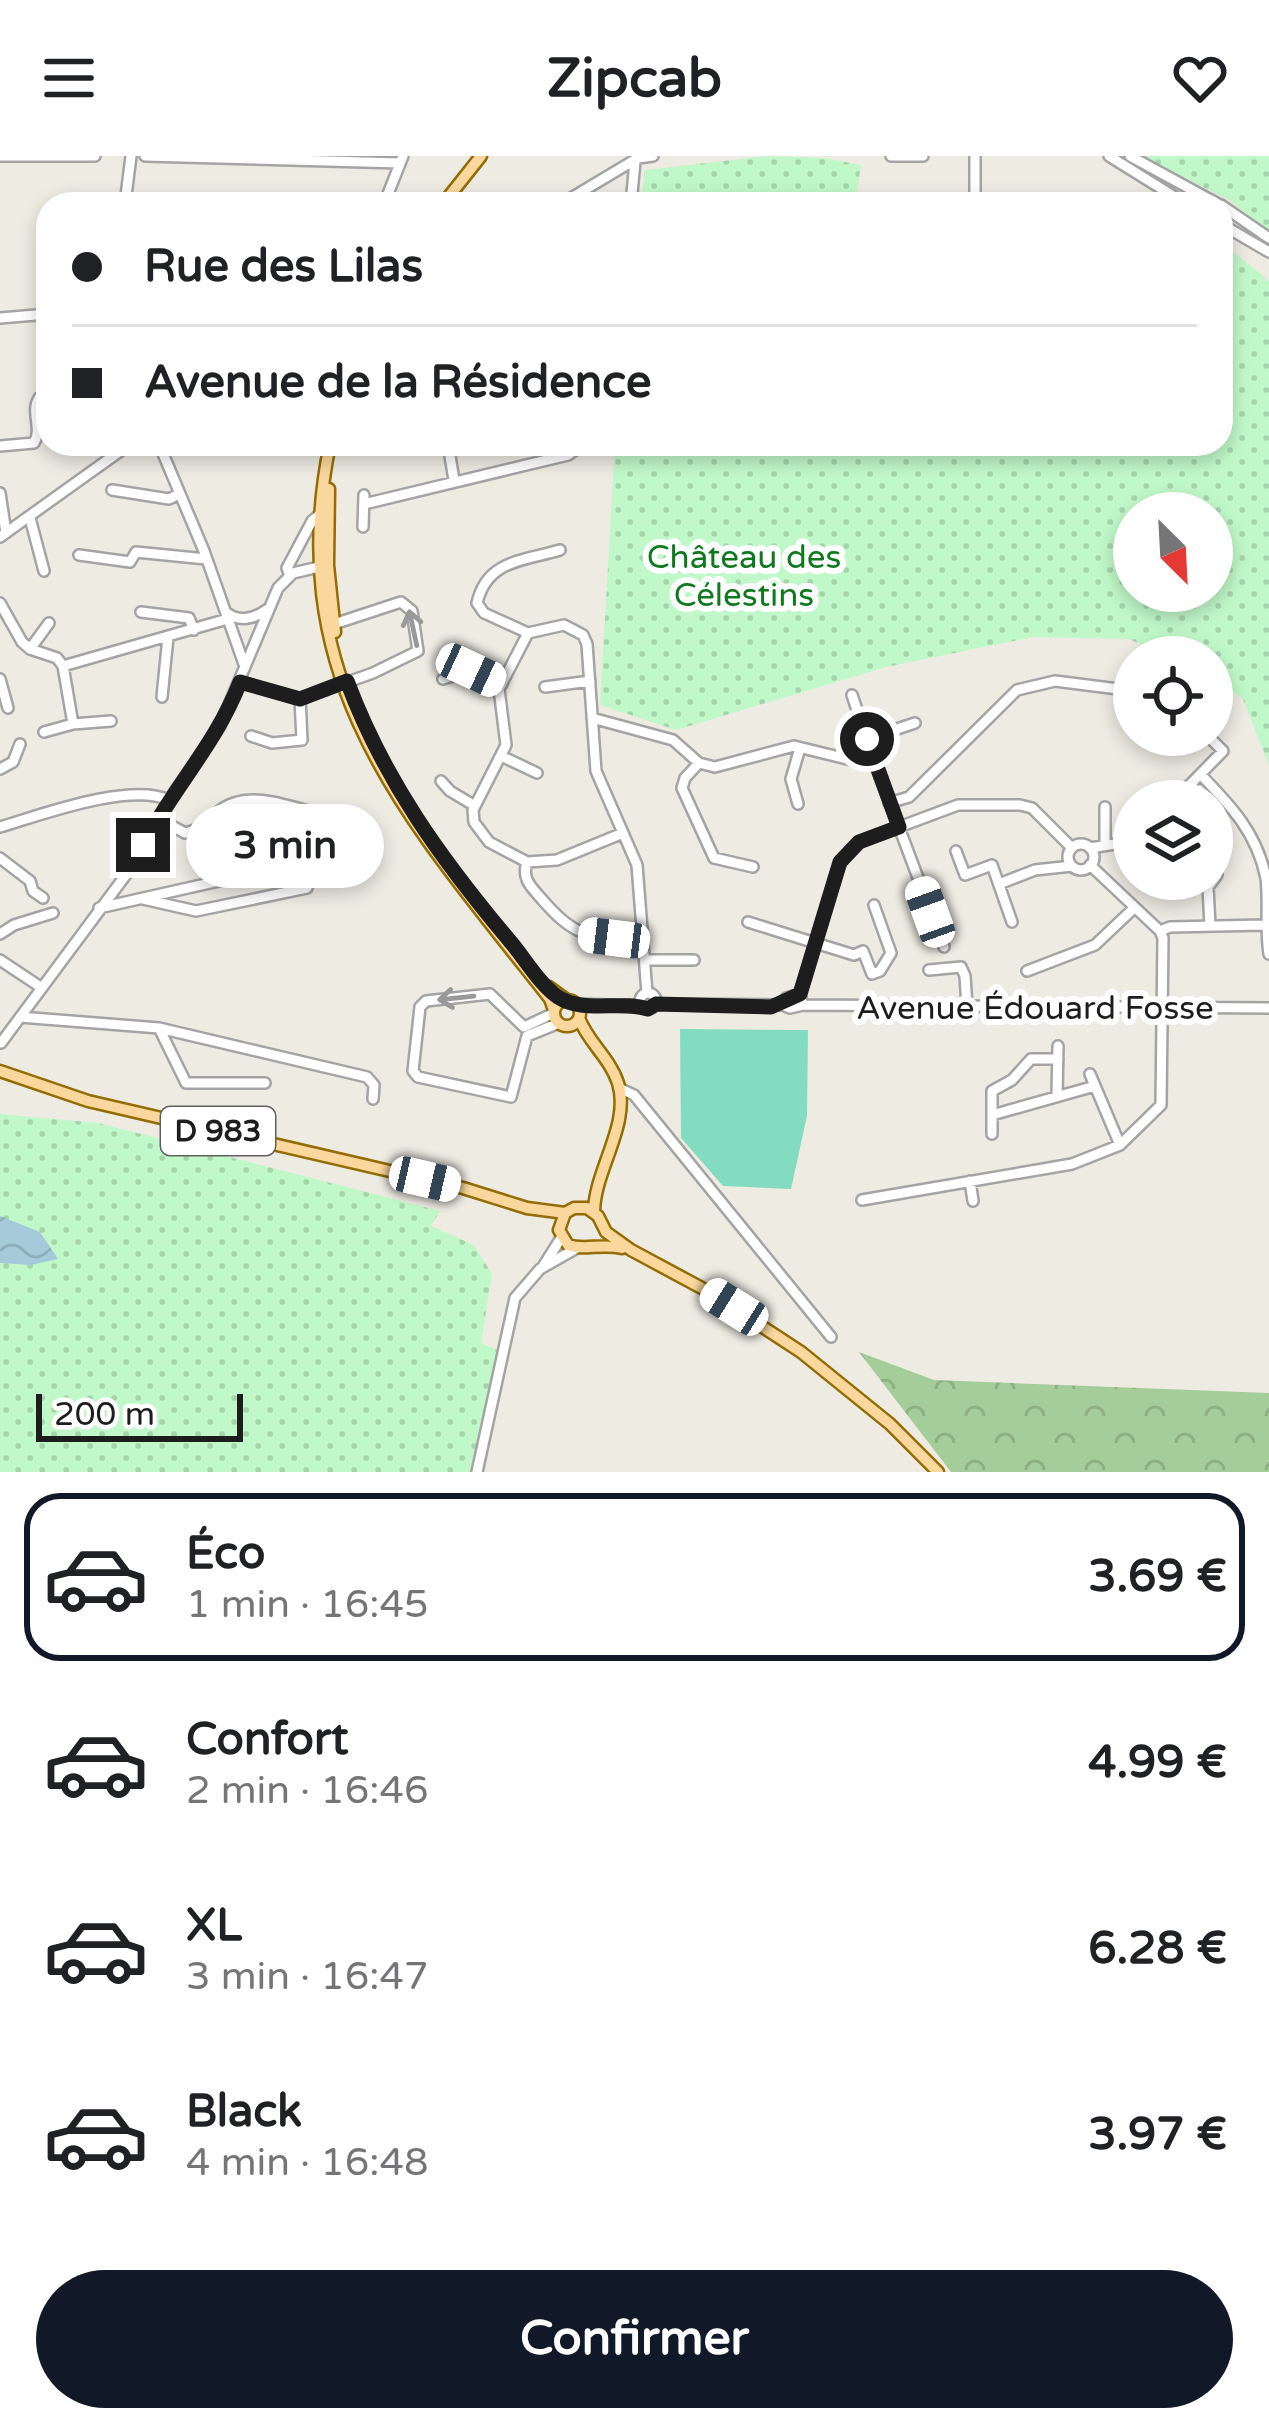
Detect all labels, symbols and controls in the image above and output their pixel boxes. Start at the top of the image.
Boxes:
icon: menu [36,45,102,111]
icon: heart [1167,45,1233,111]
text: Zipcab [547,46,722,111]
text: Rue des Lilas [144,240,423,294]
text: Avenue de la Résidence [144,356,651,410]
north arrow [1113,492,1233,612]
map controls [1113,492,1233,900]
park label: Château des Célestins [647,538,841,615]
one-way arrow [401,609,423,648]
button: locate [1113,636,1233,756]
car [431,638,511,702]
route start [840,712,894,766]
button: layers [1113,780,1233,900]
callout: 3 min [185,803,383,887]
route end [116,818,170,872]
text: 3 min [233,822,337,869]
car [901,872,959,952]
car [576,916,652,960]
one-way arrow [437,987,476,1010]
street label: Avenue Édouard Fosse [856,989,1214,1028]
road number: D 983 [161,1107,275,1155]
car [386,1153,464,1205]
car [694,1273,774,1341]
scale bar [36,1388,243,1441]
text: 200 m [54,1395,155,1434]
icon: car [42,1523,150,1631]
text: Éco [186,1527,265,1581]
text: 3.69 € [1088,1550,1227,1604]
text: 1 min · 16:45 [186,1581,428,1628]
icon: car [42,1709,150,1817]
text: Confort [186,1713,348,1767]
text: 4.99 € [1088,1736,1227,1790]
text: 2 min · 16:46 [186,1767,428,1814]
icon: car [42,1895,150,2003]
text: XL [186,1899,242,1953]
text: 6.28 € [1088,1922,1227,1976]
text: 3 min · 16:47 [186,1953,428,2000]
icon: car [42,2081,150,2189]
text: Black [186,2085,302,2139]
text: 3.97 € [1088,2108,1227,2162]
text: 4 min · 16:48 [186,2139,428,2186]
button: Confirmer [36,2270,1233,2408]

